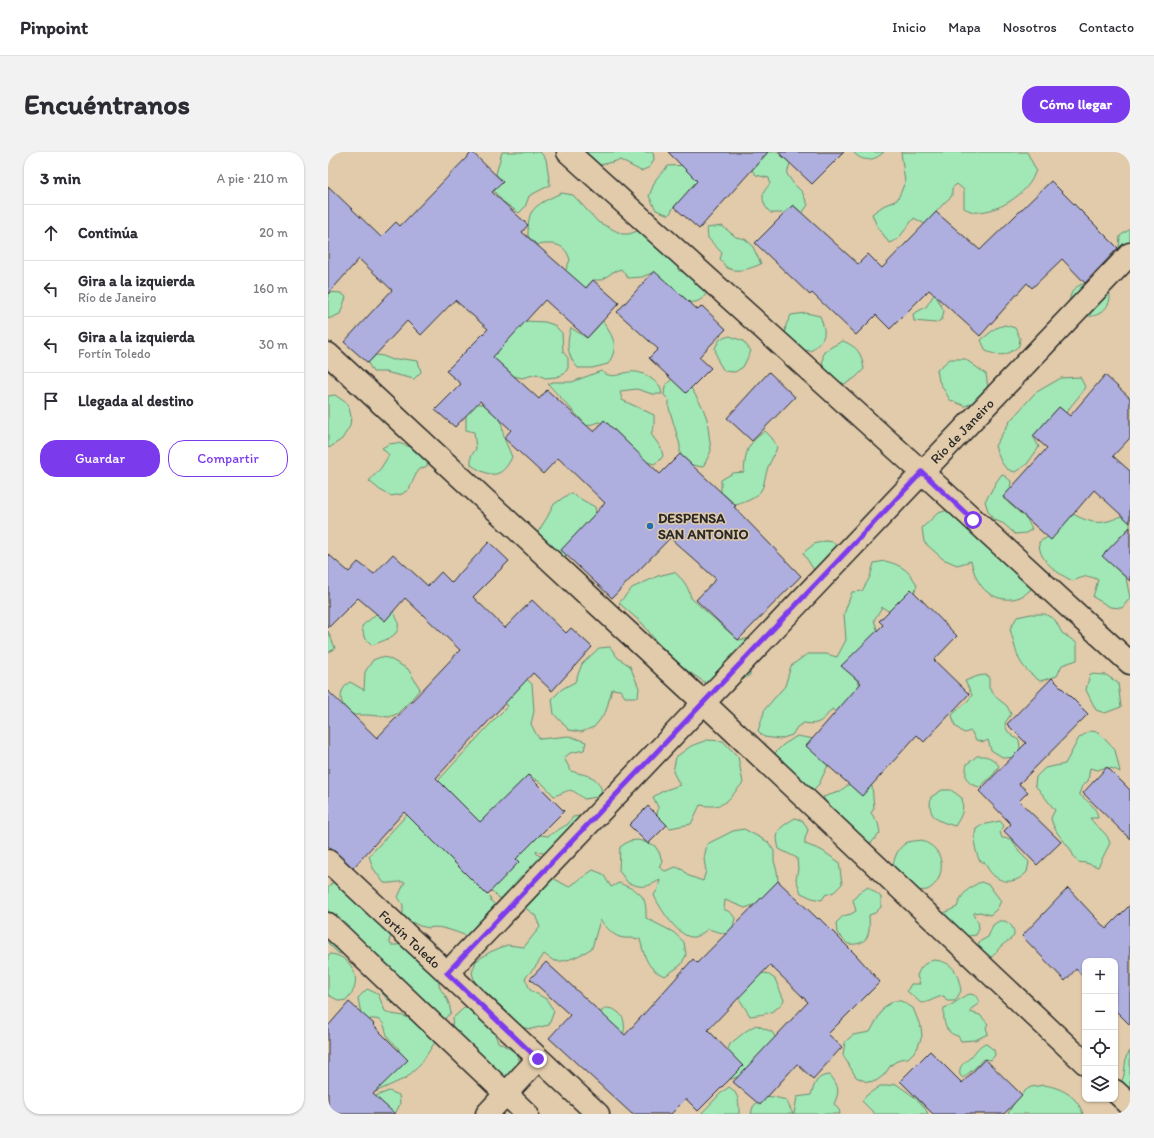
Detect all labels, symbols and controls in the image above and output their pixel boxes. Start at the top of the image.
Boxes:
text: Pinpoint [20,16,88,39]
text: Inicio [892,19,926,36]
text: Mapa [948,19,981,36]
text: Nosotros [1003,19,1057,36]
text: Contacto [1079,19,1134,36]
button: Cómo llegar [1022,86,1130,123]
text: Encuéntranos [24,87,190,121]
text: 3 min [40,168,81,188]
text: A pie · 210 m [217,171,288,186]
icon: ahead [40,222,62,244]
text: Continúa [78,224,138,242]
text: 20 m [259,225,288,240]
text: Gira a la izquierda [78,272,195,290]
icon: left [40,278,62,300]
text: 160 m [253,281,288,296]
text: Río de Janeiro [78,290,156,305]
text: Gira a la izquierda [78,328,195,346]
icon: left [40,334,62,356]
text: 30 m [259,337,288,352]
text: Fortín Toledo [78,346,151,361]
icon: arrive [40,390,62,412]
text: Llegada al destino [78,392,194,410]
street label: Río de Janeiro [927,395,998,468]
button: Guardar [40,440,160,477]
button: Compartir [168,440,288,477]
place label: DESPENSA SAN ANTONIO [658,510,749,543]
route start [964,511,982,529]
marker: DESPENSA SAN ANTONIO [645,521,655,531]
street label: Fortín Toledo [375,906,444,972]
map controls [1082,958,1118,1102]
button: + [1082,958,1118,994]
button: − [1082,994,1118,1030]
button: locate [1082,1030,1118,1066]
route end [529,1050,547,1068]
button: layers [1082,1066,1118,1102]

